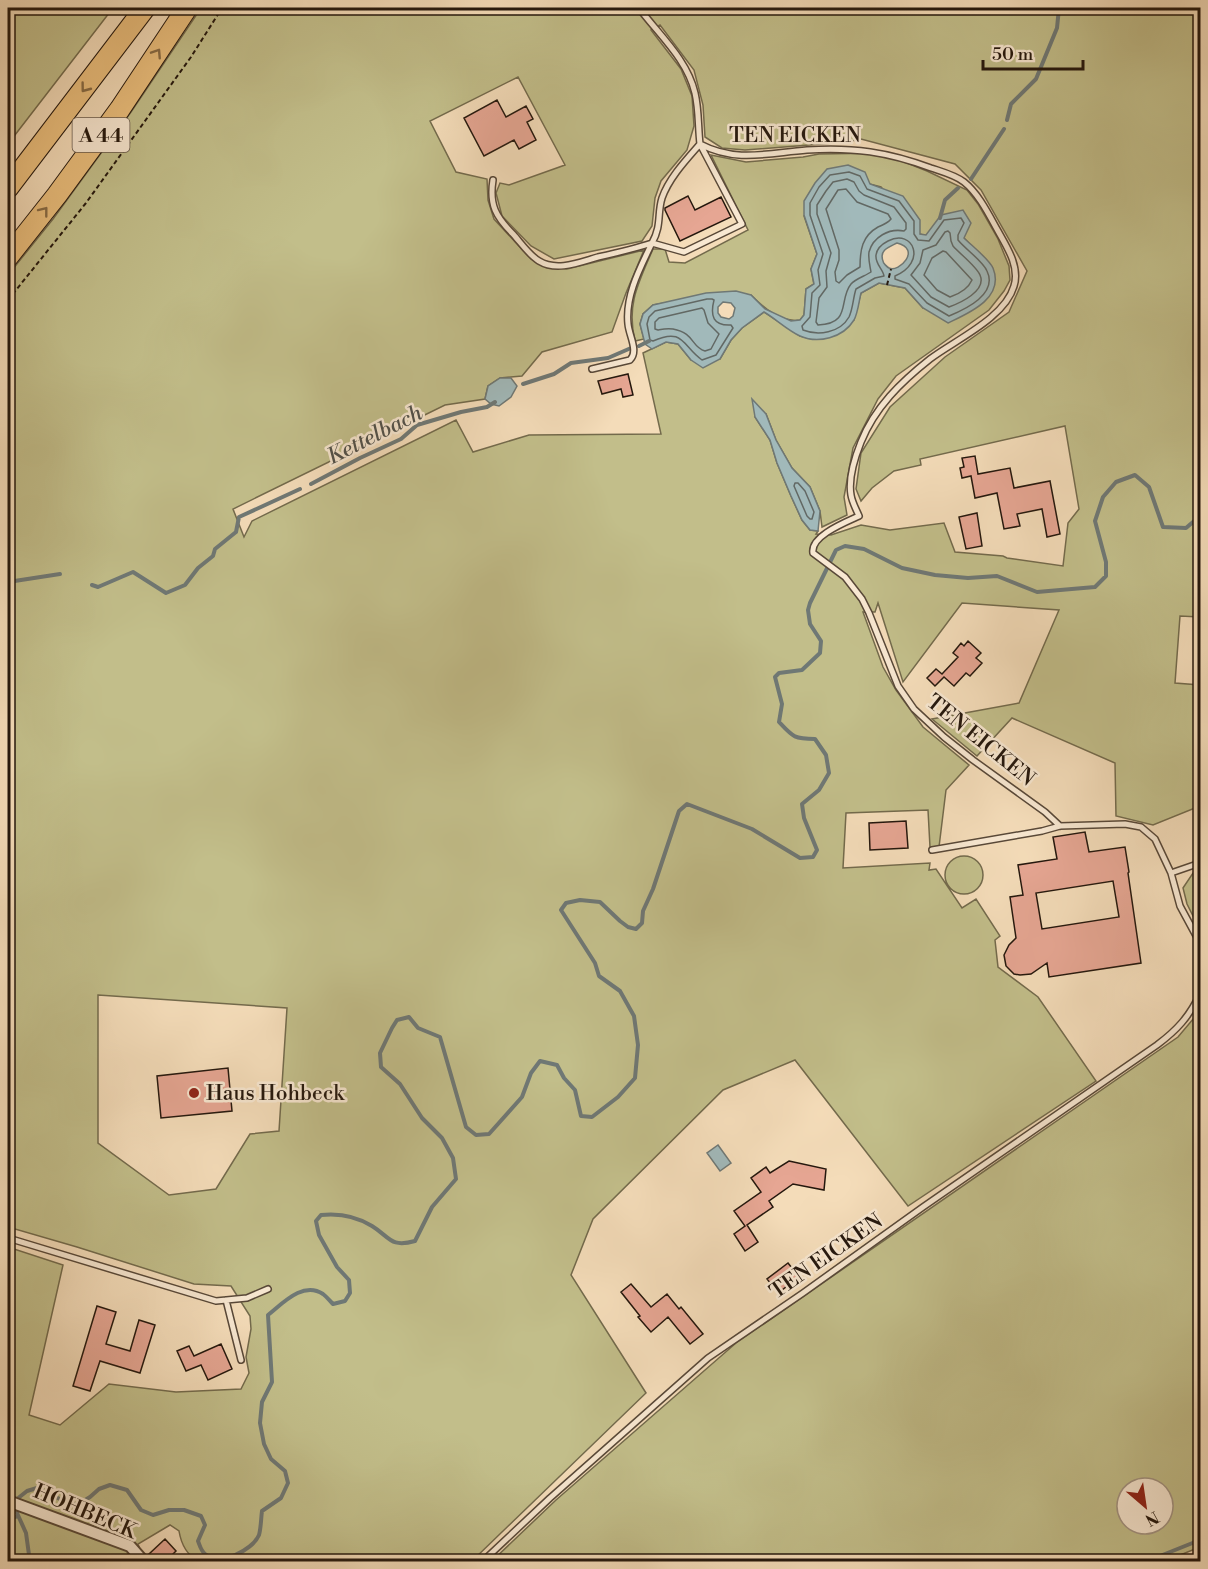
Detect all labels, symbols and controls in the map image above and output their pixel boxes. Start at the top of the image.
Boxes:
scale bar [983,33,1084,71]
text: 50 m [992,43,1034,66]
one-way arrow [150,49,161,60]
one-way arrow [81,81,92,92]
road number: A 44 [72,118,130,152]
street label: TEN EICKEN [729,123,861,149]
one-way arrow [36,207,47,218]
water label: Kettelbach [322,399,428,471]
street label: TEN EICKEN [921,689,1040,793]
place label: Haus Hohbeck [206,1081,345,1107]
marker: Haus Hohbeck [187,1086,201,1100]
street label: TEN EICKEN [765,1208,888,1305]
north arrow [1115,1476,1175,1536]
street label: HOHBECK [29,1479,141,1546]
text: N [1141,1506,1162,1530]

